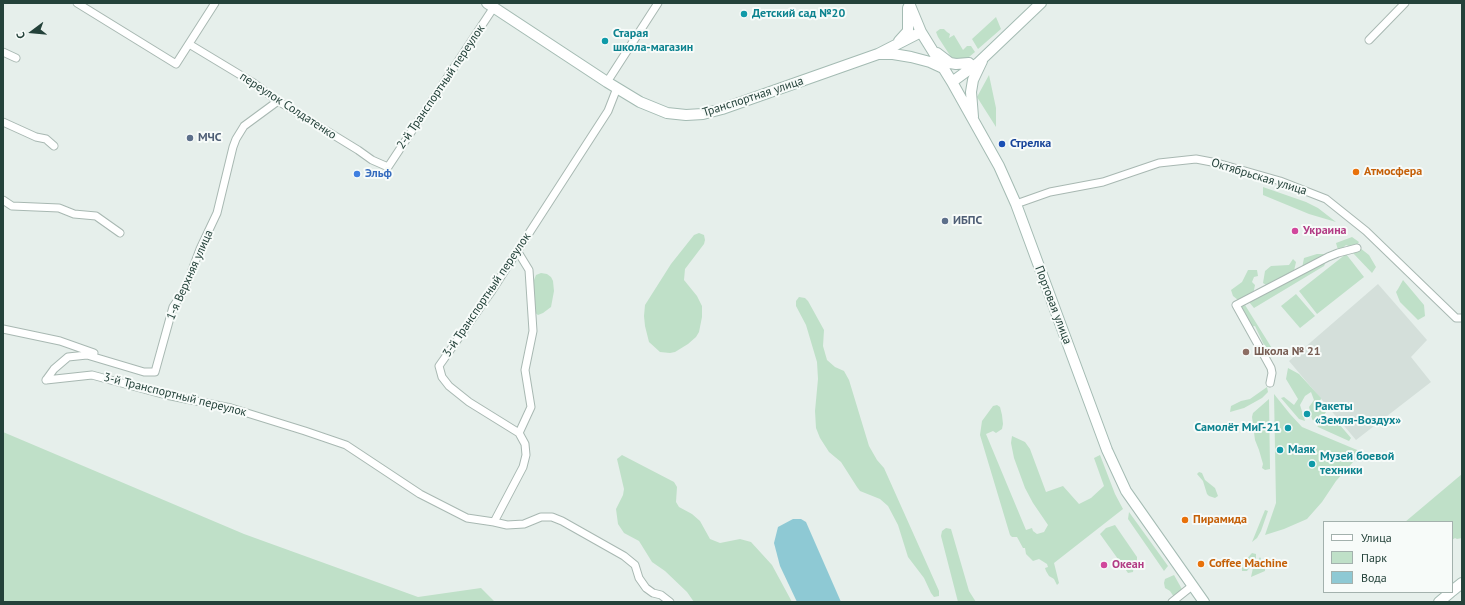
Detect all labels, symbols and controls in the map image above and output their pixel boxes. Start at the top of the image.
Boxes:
place label: Детский сад №20 [752,7,845,21]
marker: Детский сад №20 [739,9,749,19]
north arrow [12,12,52,52]
street label: 2-й Транспортный переулок [394,22,488,152]
place label: Старая школа-магазин [613,27,693,55]
text: С [13,30,28,40]
marker: Старая школа-магазин [600,36,610,46]
street label: переулок Солдатенко [237,69,339,143]
street label: Транспортная улица [701,74,805,120]
place label: МЧС [198,131,222,145]
marker: МЧС [185,133,195,143]
place label: Стрелка [1010,137,1051,151]
marker: Стрелка [997,139,1007,149]
street label: Октябрьская улица [1209,156,1309,198]
place label: Атмосфера [1364,165,1422,179]
place label: Эльф [365,167,392,181]
marker: Атмосфера [1351,167,1361,177]
marker: Эльф [352,169,362,179]
place label: ИБПС [953,214,982,228]
marker: ИБПС [940,216,950,226]
place label: Украина [1303,224,1347,238]
marker: Украина [1290,226,1300,236]
street label: 1-я Верхняя улица [164,228,216,322]
street label: 3-й Транспортный переулок [440,230,534,360]
street label: Портовая улица [1031,264,1075,346]
place label: Школа № 21 [1254,345,1321,359]
marker: Школа № 21 [1241,347,1251,357]
street label: 3-й Транспортный переулок [102,370,248,420]
place label: Ракеты «Земля-Воздух» [1315,400,1401,428]
marker: Ракеты «Земля-Воздух» [1302,409,1312,419]
place label: Самолёт МиГ-21 [1194,421,1280,435]
marker: Самолёт МиГ-21 [1283,423,1293,433]
place label: Маяк [1288,443,1315,457]
marker: Маяк [1275,445,1285,455]
place label: Музей боевой техники [1320,450,1394,478]
marker: Музей боевой техники [1307,459,1317,469]
place label: Пирамида [1193,513,1247,527]
marker: Пирамида [1180,515,1190,525]
legend [1323,521,1453,593]
text: Улица [1361,530,1392,545]
text: Парк [1361,550,1387,565]
place label: Coffee Machine [1209,557,1288,571]
place label: Океан [1112,558,1144,572]
marker: Coffee Machine [1196,559,1206,569]
marker: Океан [1099,560,1109,570]
text: Вода [1361,570,1387,585]

